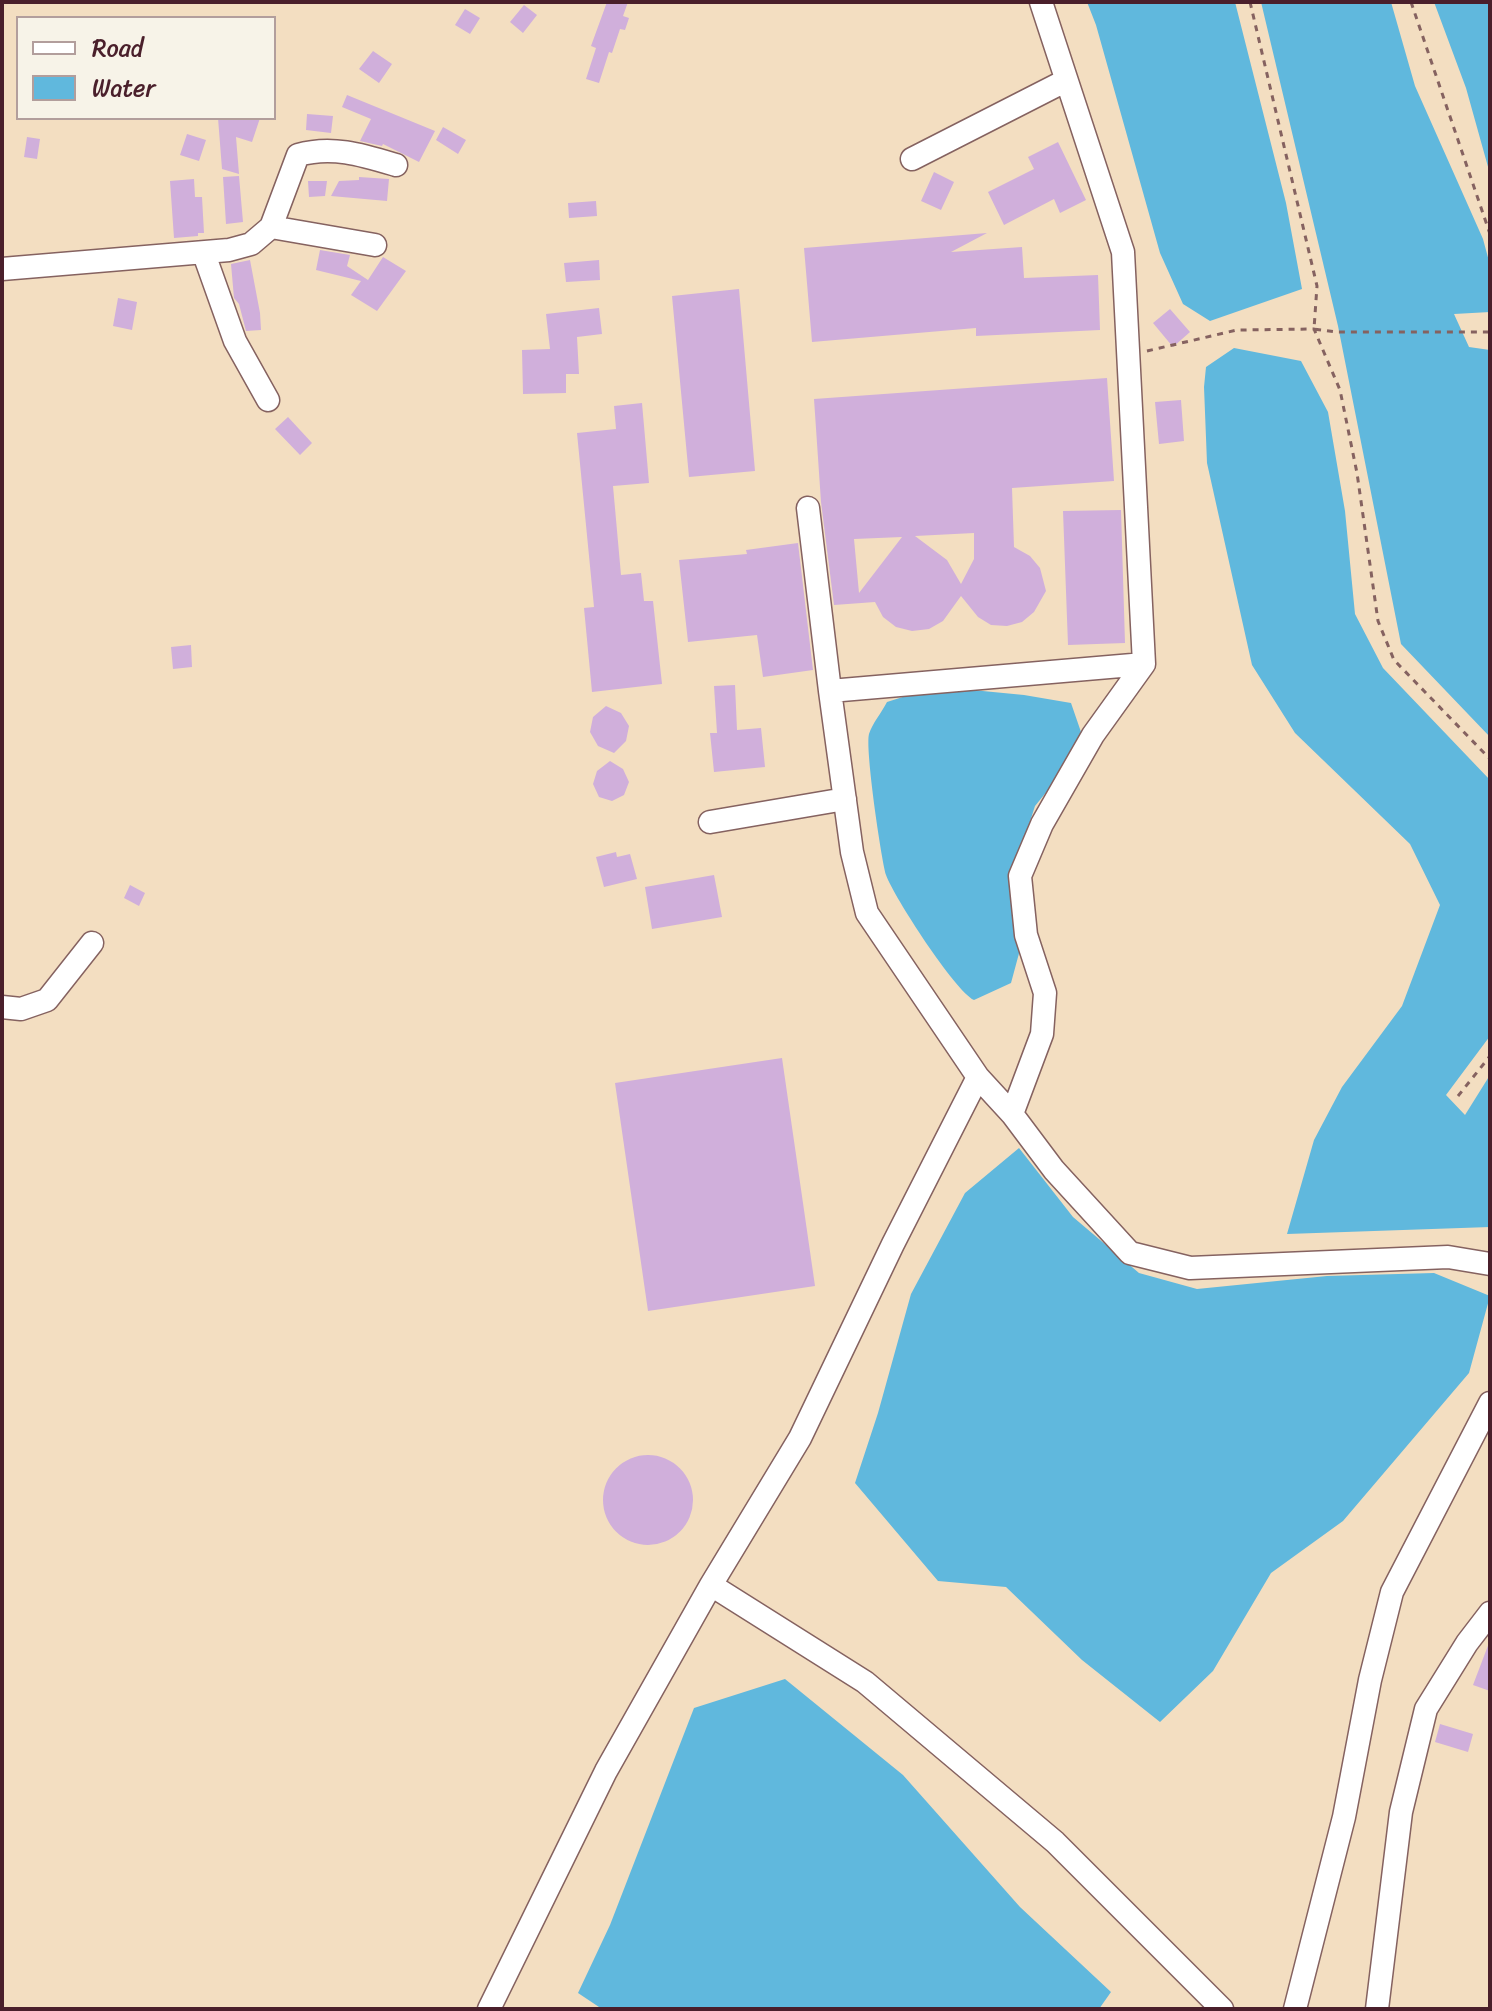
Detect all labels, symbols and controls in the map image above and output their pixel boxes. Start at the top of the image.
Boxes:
legend [16,16,276,120]
text: Road [92,27,143,69]
text: Water [92,67,155,109]

